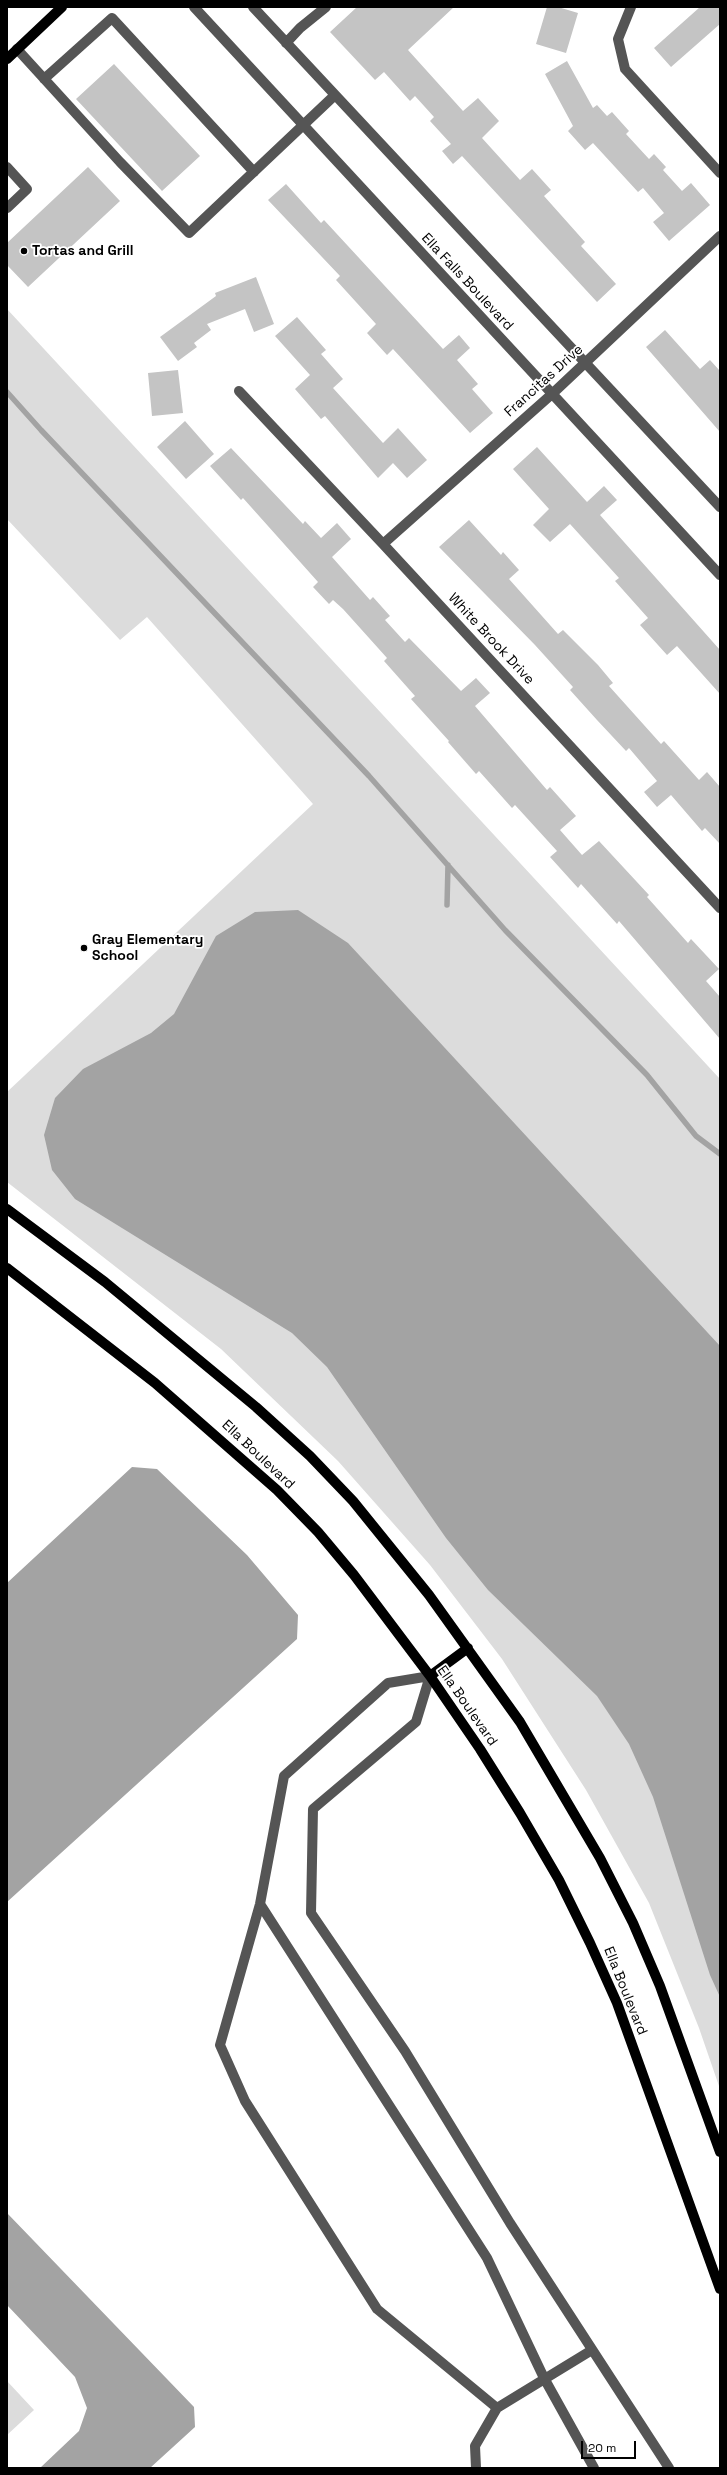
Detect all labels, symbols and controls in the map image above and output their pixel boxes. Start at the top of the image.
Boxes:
street label: Ella Falls Boulevard [418,230,516,334]
place label: Tortas and Grill [32,243,134,259]
marker: Tortas and Grill [19,246,29,256]
street label: Francitas Drive [501,341,587,421]
street label: White Brook Drive [444,590,538,688]
place label: Gray Elementary School [92,932,203,964]
marker: Gray Elementary School [79,943,89,953]
street label: Ella Boulevard [218,1417,298,1493]
street label: Ella Boulevard [433,1663,501,1749]
street label: Ella Boulevard [600,1944,650,2038]
scale bar [583,2433,638,2459]
text: 20 m [588,2440,616,2456]

